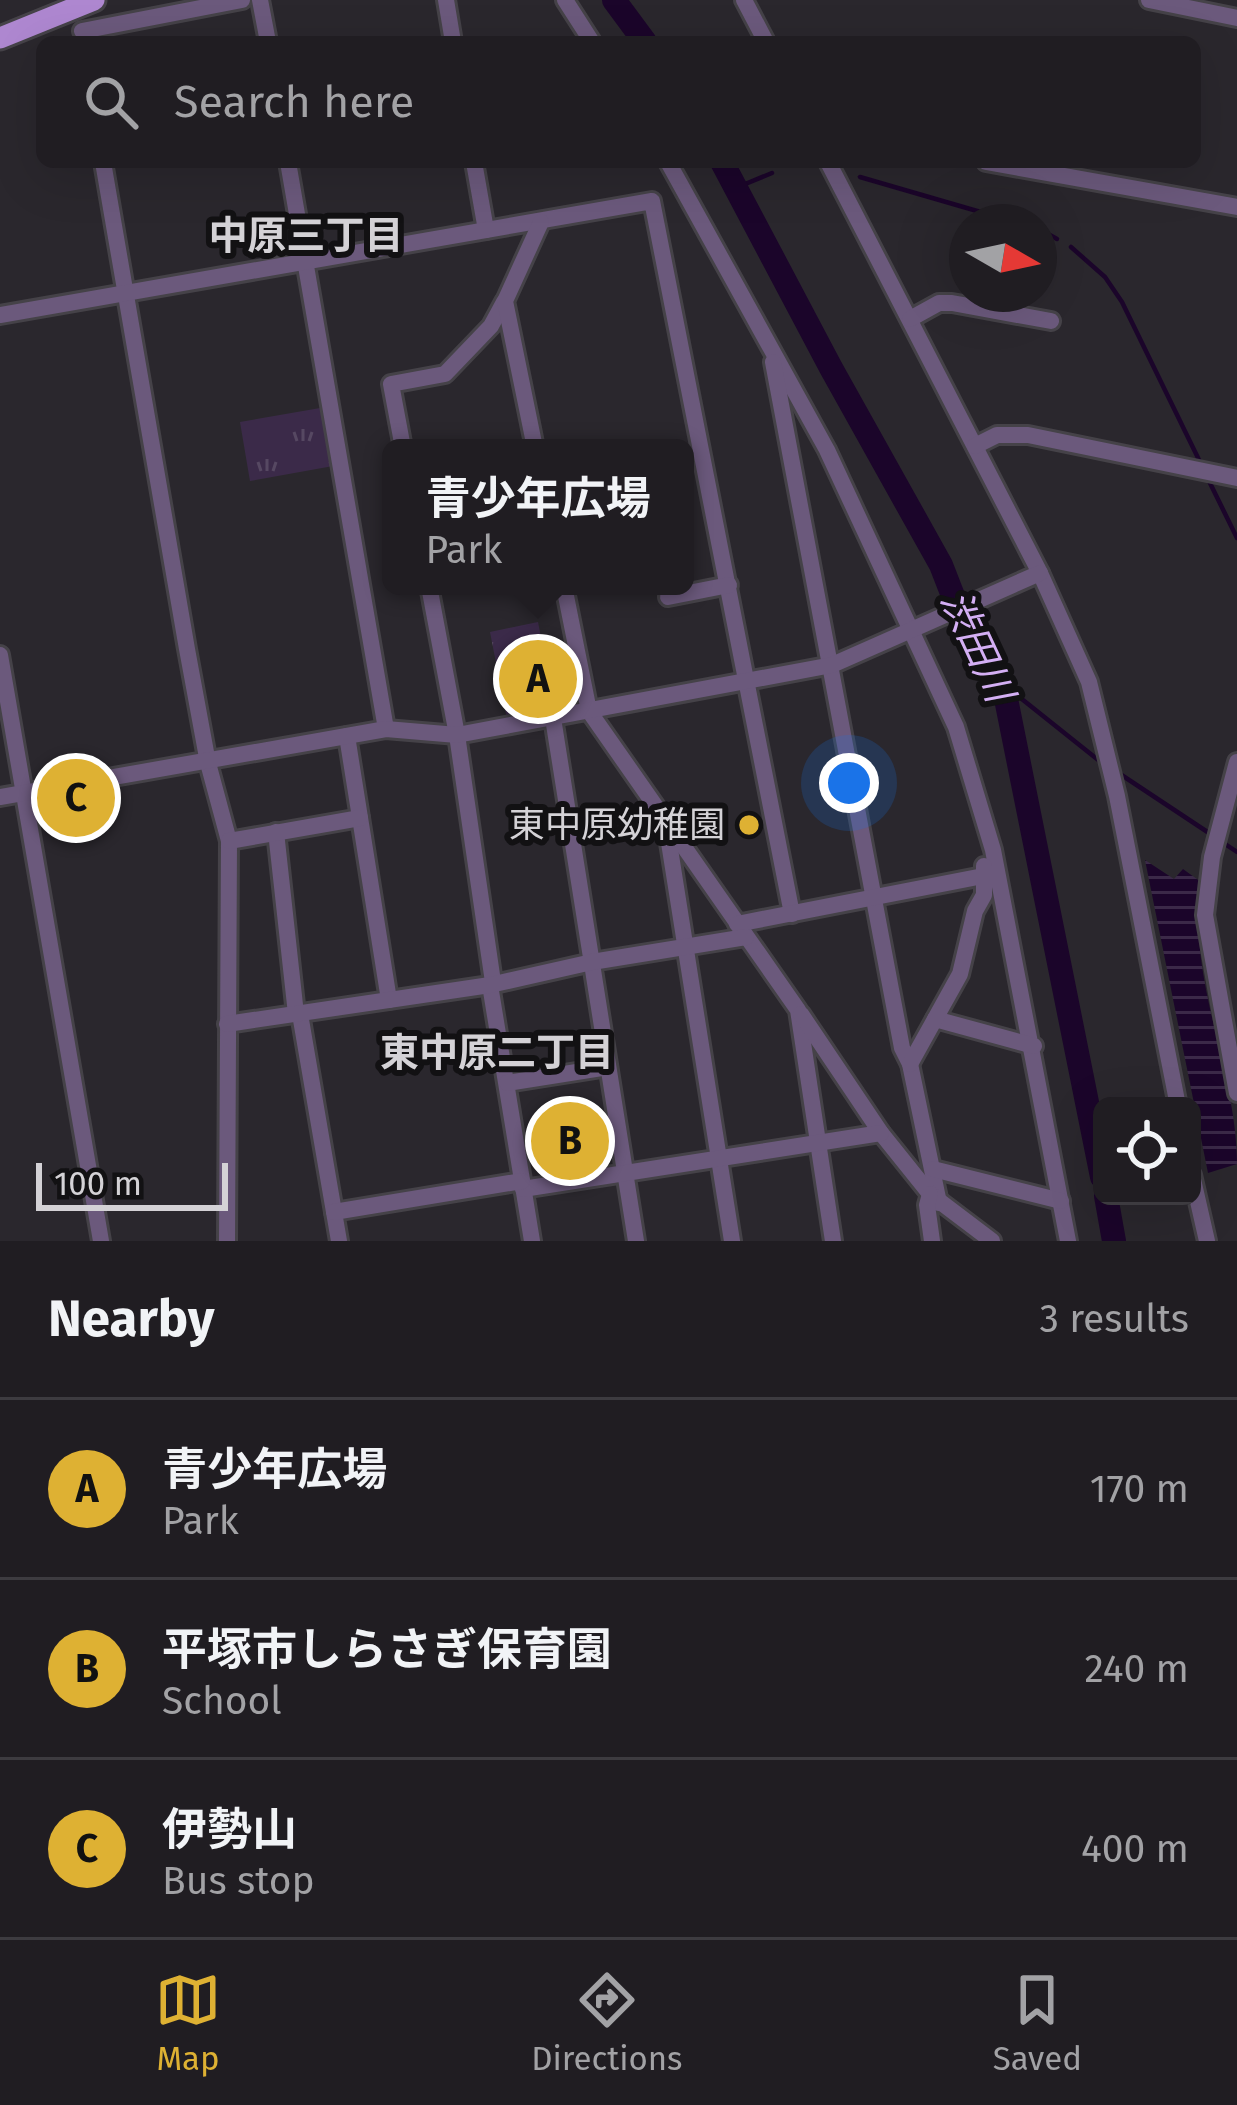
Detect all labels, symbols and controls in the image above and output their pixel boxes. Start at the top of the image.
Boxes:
search box [36,36,1201,168]
icon: search [78,69,144,135]
text: Search here [174,75,414,129]
north arrow [949,204,1057,312]
district label: 中原三丁目 [208,213,404,259]
popup [382,439,694,595]
text: 青少年広場 [425,472,651,526]
text: Park [425,527,502,573]
water label: 渋田川 [931,583,1024,712]
pin: A [499,634,577,724]
pin: C [37,753,115,843]
your location [819,753,879,813]
place label: 東中原幼稚園 [509,803,725,847]
marker: 東中原幼稚園 [736,812,762,838]
district label: 東中原二丁目 [380,1030,614,1076]
pin: B [531,1096,609,1186]
map controls [1093,1097,1201,1205]
button: locate [1093,1097,1201,1205]
scale bar [36,1157,228,1210]
text: 100 m [54,1164,142,1204]
text: Nearby [48,1288,214,1350]
text: 3 results [1039,1296,1189,1342]
text: 青少年広場 [162,1443,387,1497]
text: A [75,1466,99,1512]
text: 170 m [1090,1466,1189,1512]
text: Park [162,1498,239,1544]
text: 平塚市しらさぎ保育園 [162,1623,612,1677]
text: B [75,1646,99,1692]
text: 240 m [1084,1646,1189,1692]
text: School [162,1678,282,1724]
text: 伊勢山 [162,1803,297,1857]
text: C [76,1826,98,1872]
text: 400 m [1081,1826,1189,1872]
text: Bus stop [162,1858,315,1904]
tab: Map [155,1967,221,2079]
tab: Directions [531,1967,683,2079]
tab: Saved [993,1967,1082,2079]

